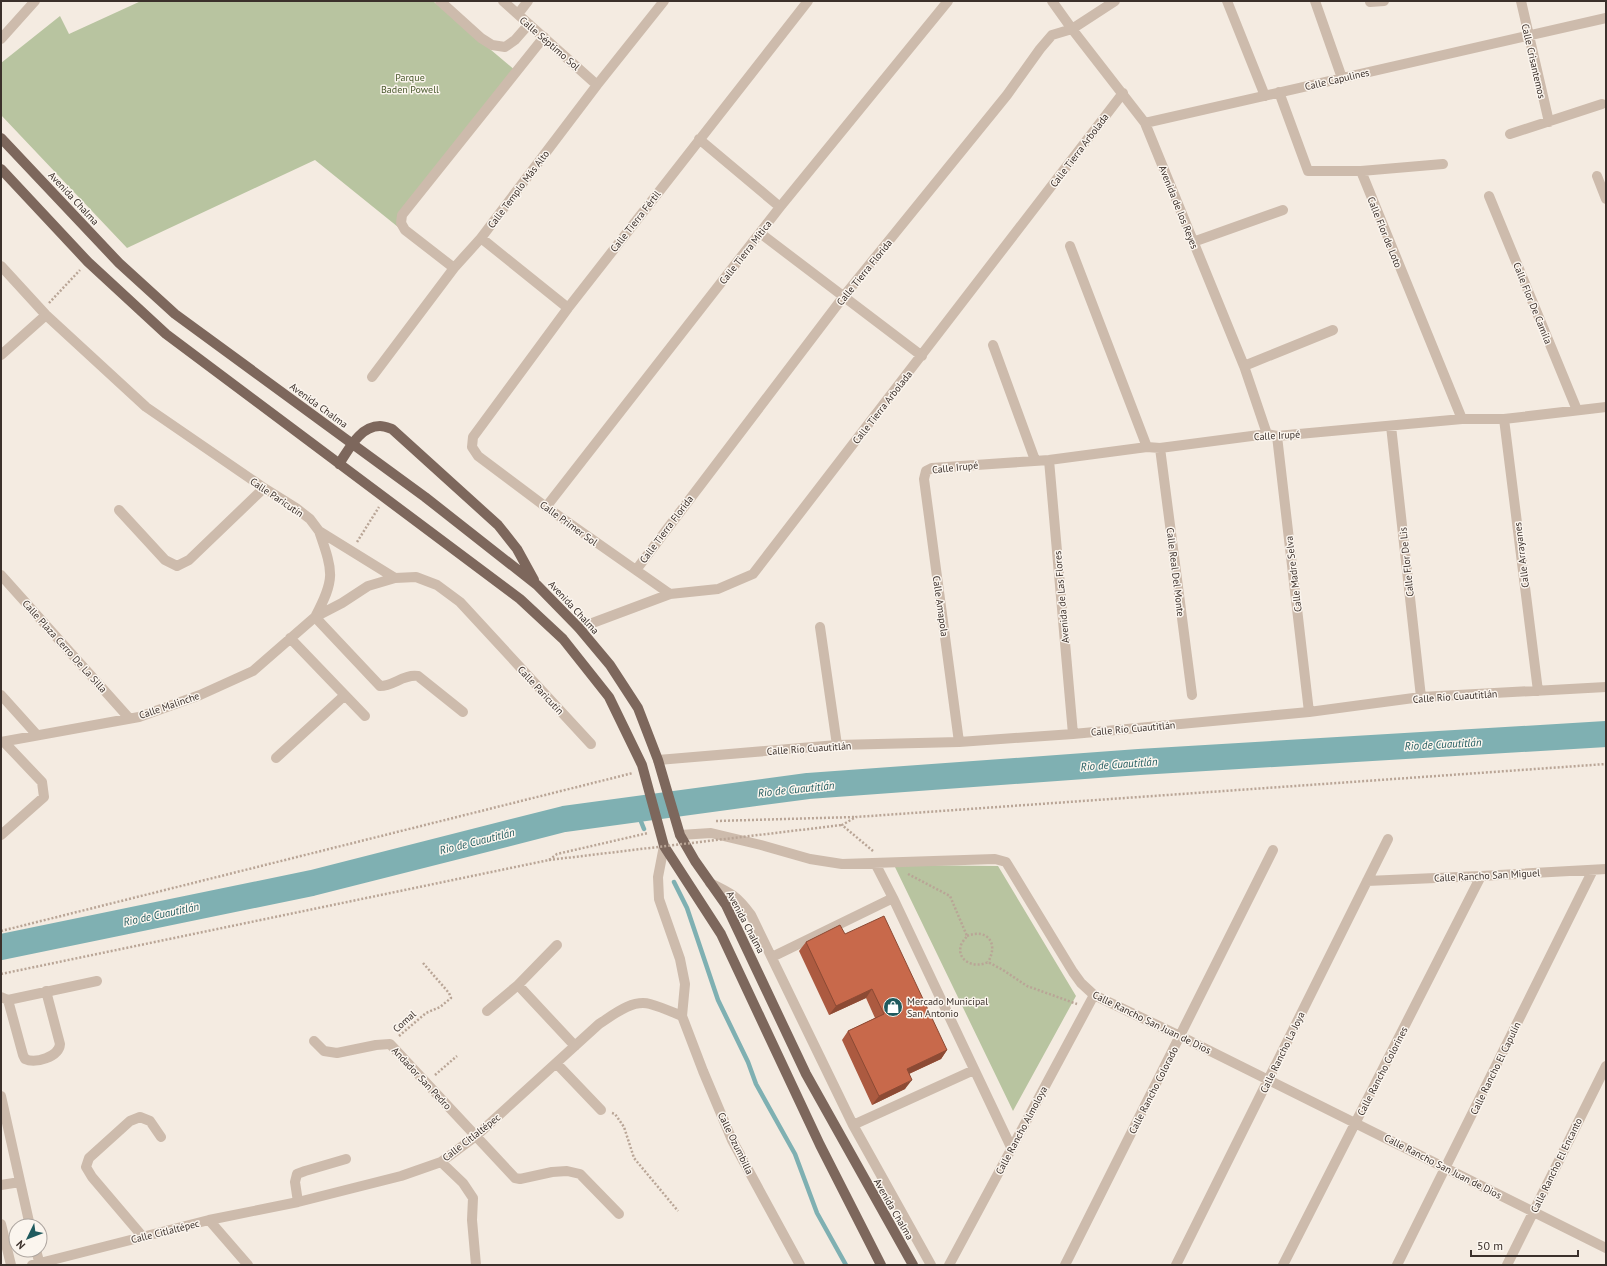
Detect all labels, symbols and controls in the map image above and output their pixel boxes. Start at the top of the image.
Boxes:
street label: Calle Séptimo Sol [517,14,583,73]
street label: Calle Crisantemos [1519,22,1548,100]
street label: Calle Capulines [1304,66,1371,93]
park label: Parque Baden Powell [381,71,439,96]
street label: Calle Tierra Arbolada [1047,111,1112,190]
street label: Calle Templo Más Alto [485,148,552,231]
street label: Avenida de los Reyes [1156,164,1201,251]
street label: Avenida Chalma [45,169,102,228]
street label: Calle Tierra Fértil [607,188,663,255]
street label: Calle Flor de Loto [1364,195,1405,270]
street label: Calle Tierra Mítica [716,218,774,287]
street label: Calle Tierra Florida [834,237,895,308]
street label: Calle Flor De Camila [1510,260,1555,346]
street label: Calle Tierra Arbolada [850,368,915,447]
street label: Avenida Chalma [287,380,350,431]
street label: Calle Irupé [1254,428,1300,443]
street label: Calle Irupé [931,459,979,476]
street label: Calle Paricutín [247,475,306,520]
street label: Calle Tierra Florida [637,493,696,566]
street label: Calle Primer Sol [537,498,600,549]
street label: Calle Arrayanes [1511,522,1532,588]
street label: Calle Flor De Lis [1396,526,1417,597]
street label: Calle Real Del Monte [1164,527,1187,617]
street label: Calle Madre Selva [1282,535,1305,613]
street label: Avenida de Las Flores [1051,550,1072,644]
street label: Calle Amapola [930,575,951,637]
street label: Avenida Chalma [545,578,602,637]
street label: Calle Plaza Cerro De La Silla [19,597,110,696]
street label: Calle Paricutín [515,663,566,717]
street label: Calle Río Cuautitlán [1412,687,1498,706]
street label: Calle Malinche [137,689,201,722]
street label: Calle Río Cuautitlán [1090,718,1176,739]
water label: Rio de Cuautitlán [1404,735,1482,753]
street label: Calle Río Cuautitlán [766,739,852,758]
water label: Rio de Cuautitlán [1080,754,1158,774]
water label: Rio de Cuautitlán [757,778,835,800]
water label: Rio de Cuautitlán [438,825,516,857]
street label: Calle Rancho San Miguel [1434,866,1540,885]
street label: Avenida Chalma [724,889,767,956]
water label: Rio de Cuautitlán [122,899,200,929]
street label: Calle Rancho San Juan de Dios [1090,988,1213,1057]
place label: Mercado Municipal San Antonio [907,995,988,1020]
shop icon: Mercado Municipal San Antonio [882,996,904,1018]
street label: Comal [390,1008,419,1035]
street label: Calle Rancho La Joya [1257,1009,1308,1095]
street label: Calle Rancho El Capulín [1467,1020,1524,1117]
street label: Calle Rancho Colorines [1354,1025,1411,1118]
street label: Andador San Pedro [389,1044,454,1113]
street label: Calle Rancho Colorado [1126,1044,1181,1136]
street label: Calle Rancho Almoloya [993,1084,1050,1177]
street label: Calle Citlaltépec [440,1110,503,1164]
street label: Calle Ozumbilla [715,1110,756,1176]
street label: Calle Rancho El Encanto [1528,1116,1585,1215]
street label: Calle Rancho San Juan de Dios [1382,1131,1504,1202]
street label: Avenida Chalma [871,1176,916,1242]
street label: Calle Citlaltépec [130,1217,201,1246]
north arrow [8,1218,48,1258]
scale bar [1471,1232,1578,1258]
text: N [13,1237,28,1252]
text: 50 m [1477,1238,1503,1253]

